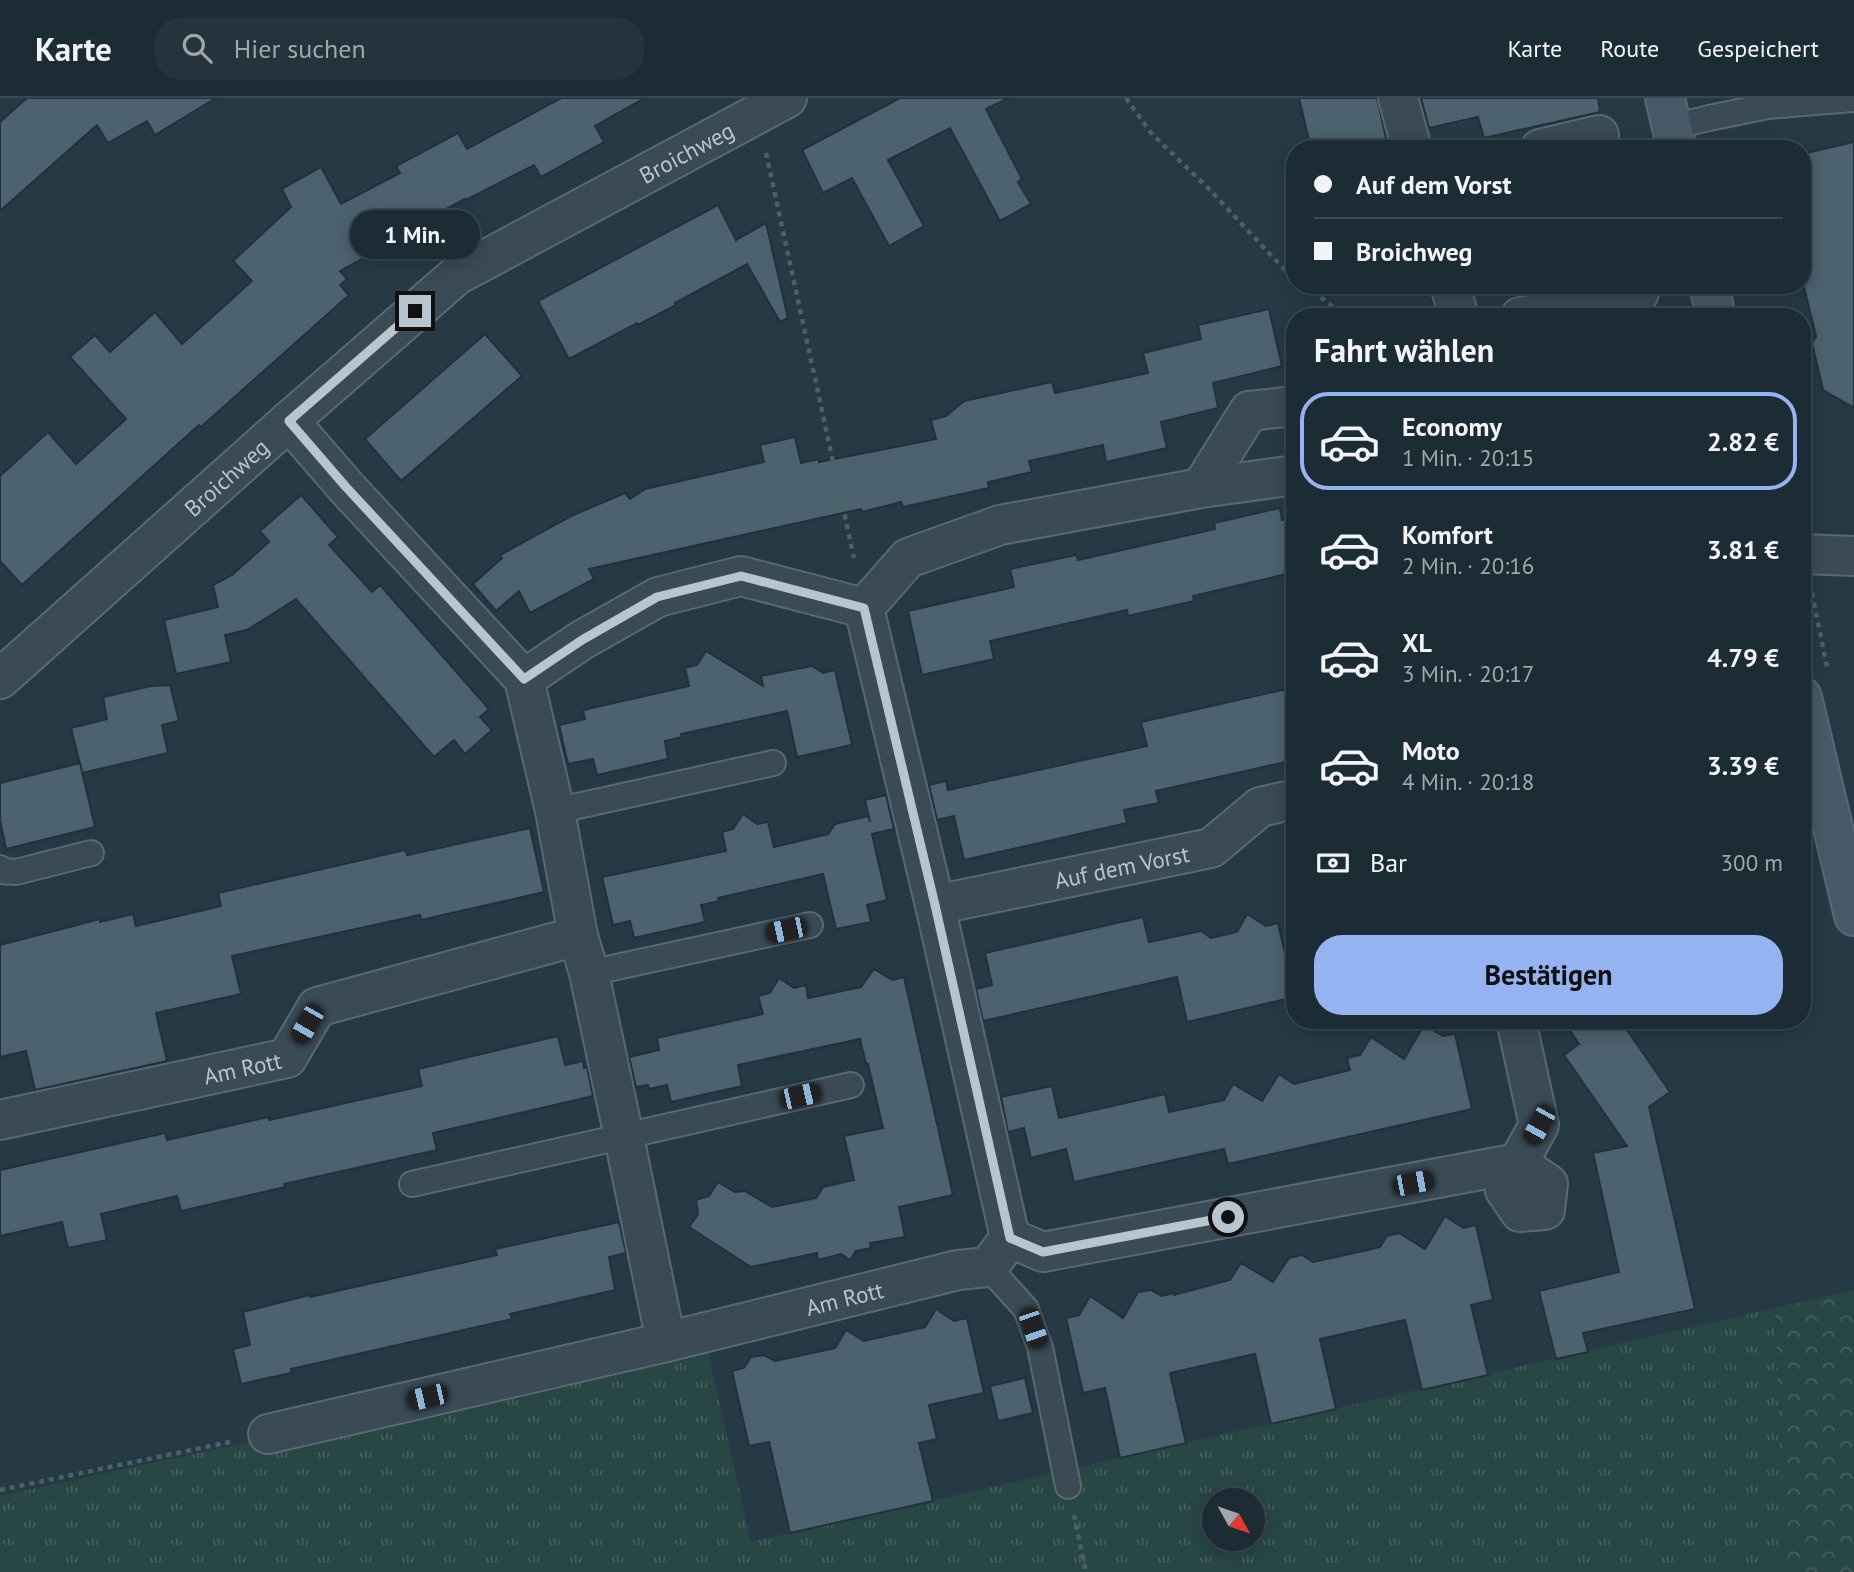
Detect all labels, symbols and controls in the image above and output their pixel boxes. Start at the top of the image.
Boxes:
search box [154,17,644,80]
text: Karte [35,27,112,70]
icon: search [178,29,216,67]
text: Hier suchen [234,32,366,65]
text: Karte [1507,33,1562,64]
text: Route [1600,33,1659,64]
text: Gespeichert [1697,33,1819,64]
street label: Broichweg [634,115,738,189]
text: Auf dem Vorst [1356,168,1511,201]
callout: 1 Min. [350,209,480,258]
text: 1 Min. [384,220,446,249]
text: Broichweg [1356,235,1472,268]
route end [399,295,431,327]
text: Fahrt wählen [1314,329,1494,371]
icon: car [1318,410,1381,473]
text: Economy [1402,410,1502,443]
text: 2.82 € [1707,425,1779,458]
street label: Broichweg [178,432,274,522]
text: 1 Min. · 20:15 [1402,443,1534,472]
icon: car [1318,518,1381,581]
text: Komfort [1402,518,1493,551]
text: 3.81 € [1707,533,1779,566]
text: 2 Min. · 20:16 [1402,551,1534,580]
icon: car [1318,626,1381,689]
text: XL [1402,626,1432,659]
text: 4.79 € [1707,641,1779,674]
text: 3 Min. · 20:17 [1402,659,1534,688]
icon: car [1318,734,1381,797]
text: Moto [1402,734,1460,767]
text: 3.39 € [1707,749,1779,782]
text: 4 Min. · 20:18 [1402,767,1534,796]
street label: Auf dem Vorst [1052,838,1192,894]
icon: cash [1314,844,1352,882]
text: Bar [1370,846,1407,879]
text: 300 m [1721,848,1783,877]
car [764,915,809,945]
button: Bestätigen [1314,935,1783,1015]
car [288,1001,327,1047]
street label: Am Rott [201,1045,284,1090]
car [778,1081,823,1111]
car [1520,1102,1559,1148]
car [1391,1169,1436,1197]
route start [1212,1201,1244,1233]
street label: Am Rott [803,1274,886,1322]
car [1017,1305,1050,1351]
car [405,1382,450,1412]
north arrow [1202,1488,1265,1550]
map controls [1202,1488,1265,1551]

